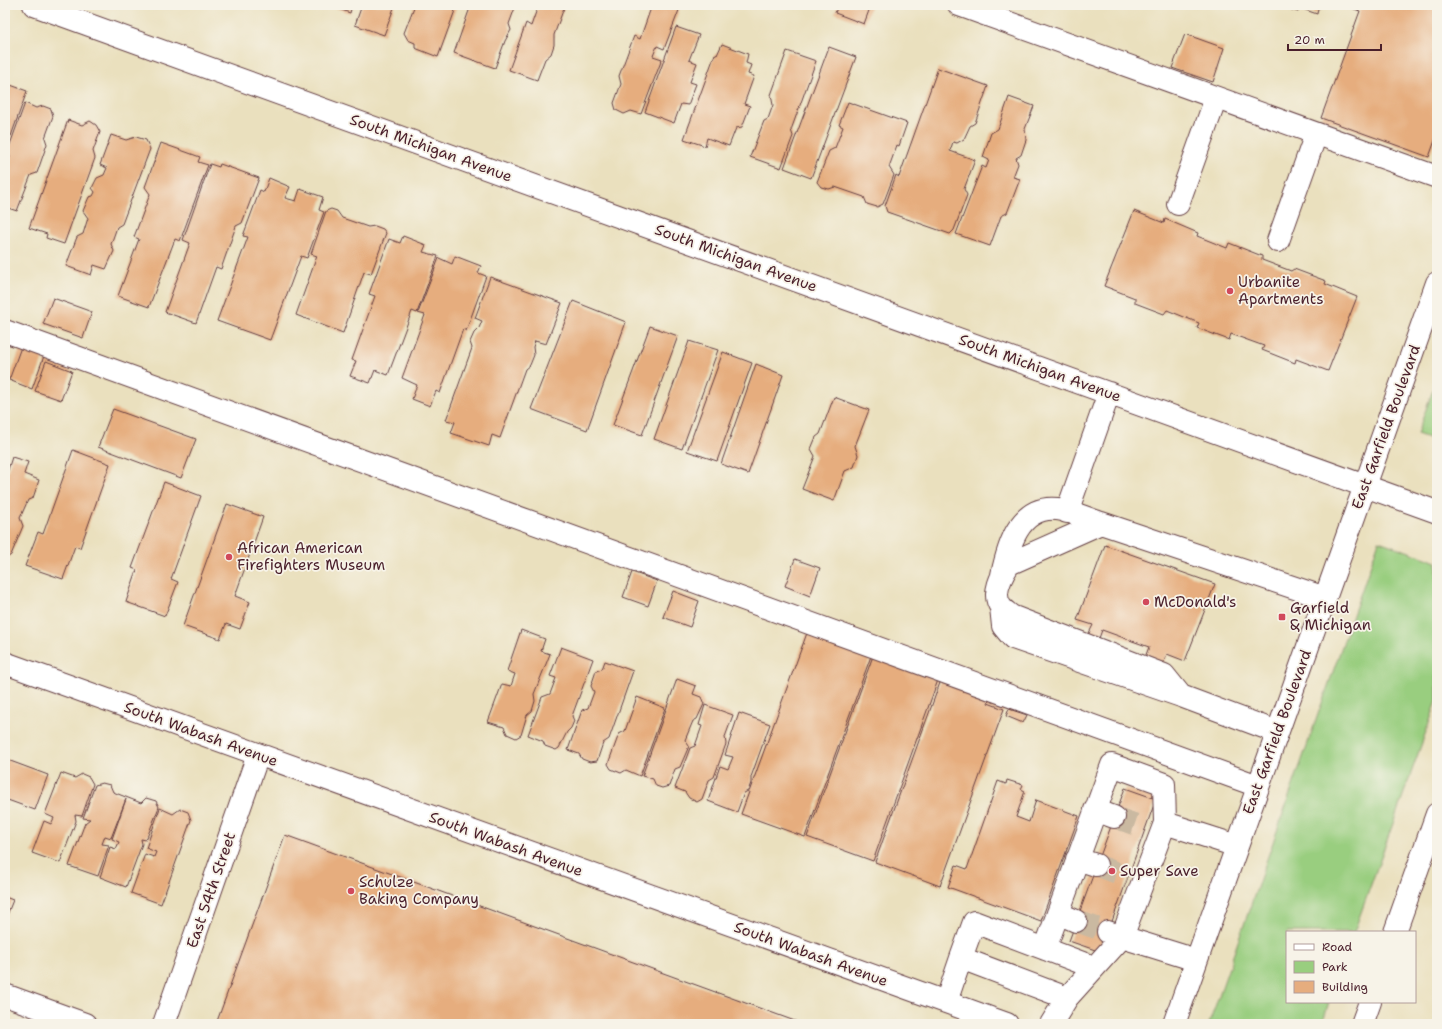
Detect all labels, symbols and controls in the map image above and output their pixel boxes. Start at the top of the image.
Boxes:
scale bar [1288,26,1381,52]
text: 20 m [1294,32,1325,48]
street label: South Michigan Avenue [347,109,515,187]
street label: South Michigan Avenue [652,219,820,297]
place label: Urbanite Apartments [1238,272,1324,309]
marker: Urbanite Apartments [1225,286,1235,296]
street label: South Michigan Avenue [956,329,1124,407]
street label: East Garfield Boulevard [1347,342,1425,512]
place label: African American Firefighters Museum [237,538,385,575]
marker: African American Firefighters Museum [224,552,234,562]
place label: McDonald's [1154,592,1236,612]
marker: McDonald's [1141,597,1151,607]
place label: Garfield & Michigan [1290,598,1371,635]
marker: Garfield & Michigan [1277,612,1287,622]
street label: East Garfield Boulevard [1238,647,1316,817]
street label: South Wabash Avenue [121,697,281,771]
street label: South Wabash Avenue [426,807,586,881]
street label: East 54th Street [182,829,240,951]
place label: Super Save [1120,861,1199,881]
marker: Super Save [1107,866,1117,876]
place label: Schulze Baking Company [359,872,479,909]
marker: Schulze Baking Company [346,886,356,896]
street label: South Wabash Avenue [731,917,891,991]
legend [1286,931,1416,1003]
text: Road [1322,939,1353,955]
text: Park [1322,959,1348,975]
text: Building [1322,979,1368,995]

